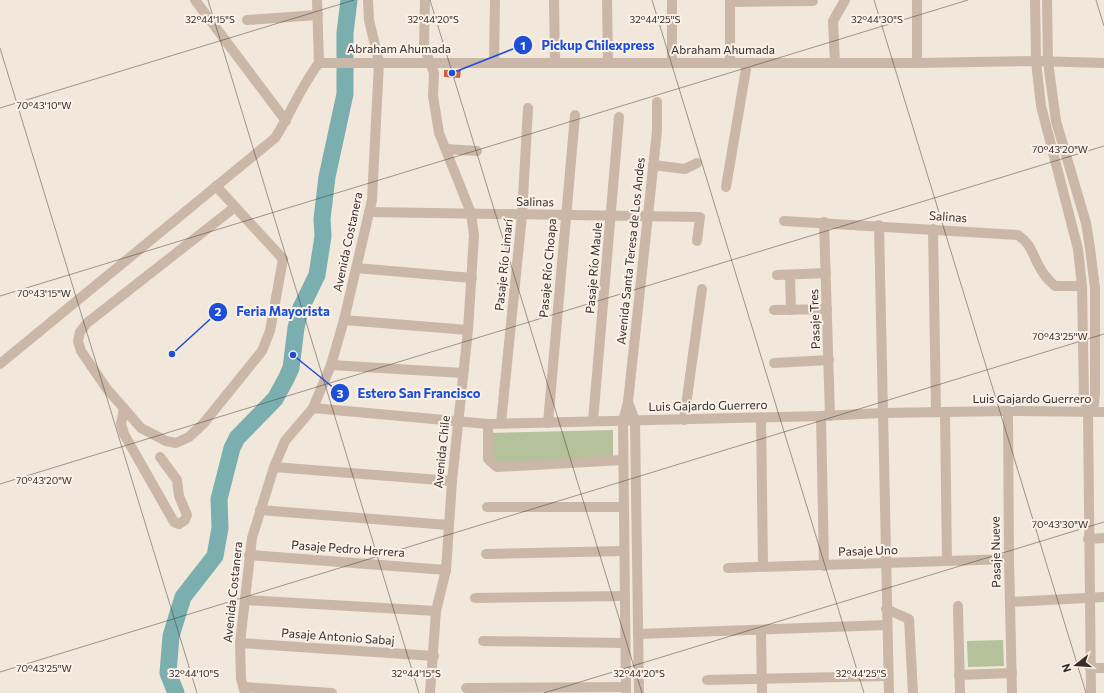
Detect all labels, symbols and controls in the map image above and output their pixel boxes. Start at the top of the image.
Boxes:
text: 32°44'15"S [185,13,235,25]
text: 32°44'20"S [407,13,459,25]
text: 32°44'25"S [630,13,681,25]
text: 32°44'30"S [851,13,903,25]
callout: Pickup Chilexpress [513,33,662,58]
text: Pickup Chilexpress [541,37,655,53]
text: 1 [520,38,526,52]
street label: Abraham Ahumada [347,41,451,55]
street label: Abraham Ahumada [671,42,775,56]
text: 70°43'10"W [17,99,71,111]
text: 70°43'20"W [1032,143,1088,155]
street label: Avenida Santa Teresa de Los Andes [613,156,647,345]
street label: Avenida Costanera [330,191,364,293]
street label: Salinas [516,194,554,208]
street label: Salinas [929,208,968,224]
street label: Pasaje Río Limarí [491,217,515,312]
street label: Pasaje Río Choapa [536,218,558,318]
street label: Pasaje Río Maule [582,222,604,314]
text: 70°43'15"W [17,287,71,299]
street label: Pasaje Tres [806,289,822,349]
callout: Feria Mayorista [208,299,338,324]
text: Feria Mayorista [236,303,330,319]
text: 2 [215,304,222,318]
text: 70°43'25"W [1032,330,1088,342]
callout: Estero San Francisco [330,381,489,406]
text: Estero San Francisco [357,385,481,401]
text: 3 [337,386,344,400]
street label: Luis Gajardo Guerrero [972,391,1092,405]
street label: Luis Gajardo Guerrero [648,397,768,413]
street label: Avenida Chile [430,415,452,489]
text: 70°43'20"W [16,474,72,486]
street label: Pasaje Nueve [987,516,1003,588]
text: 70°43'30"W [1032,518,1088,530]
street label: Pasaje Pedro Herrera [291,537,405,559]
street label: Avenida Costanera [220,541,244,643]
street label: Pasaje Uno [838,542,898,558]
street label: Pasaje Antonio Sabaj [281,625,395,647]
north arrow [1056,645,1096,685]
text: 70°43'25"W [16,662,72,674]
text: N [1059,662,1073,674]
text: 32°44'10"S [169,667,219,679]
text: 32°44'15"S [391,667,441,679]
text: 32°44'20"S [613,667,665,679]
text: 32°44'25"S [836,667,887,679]

